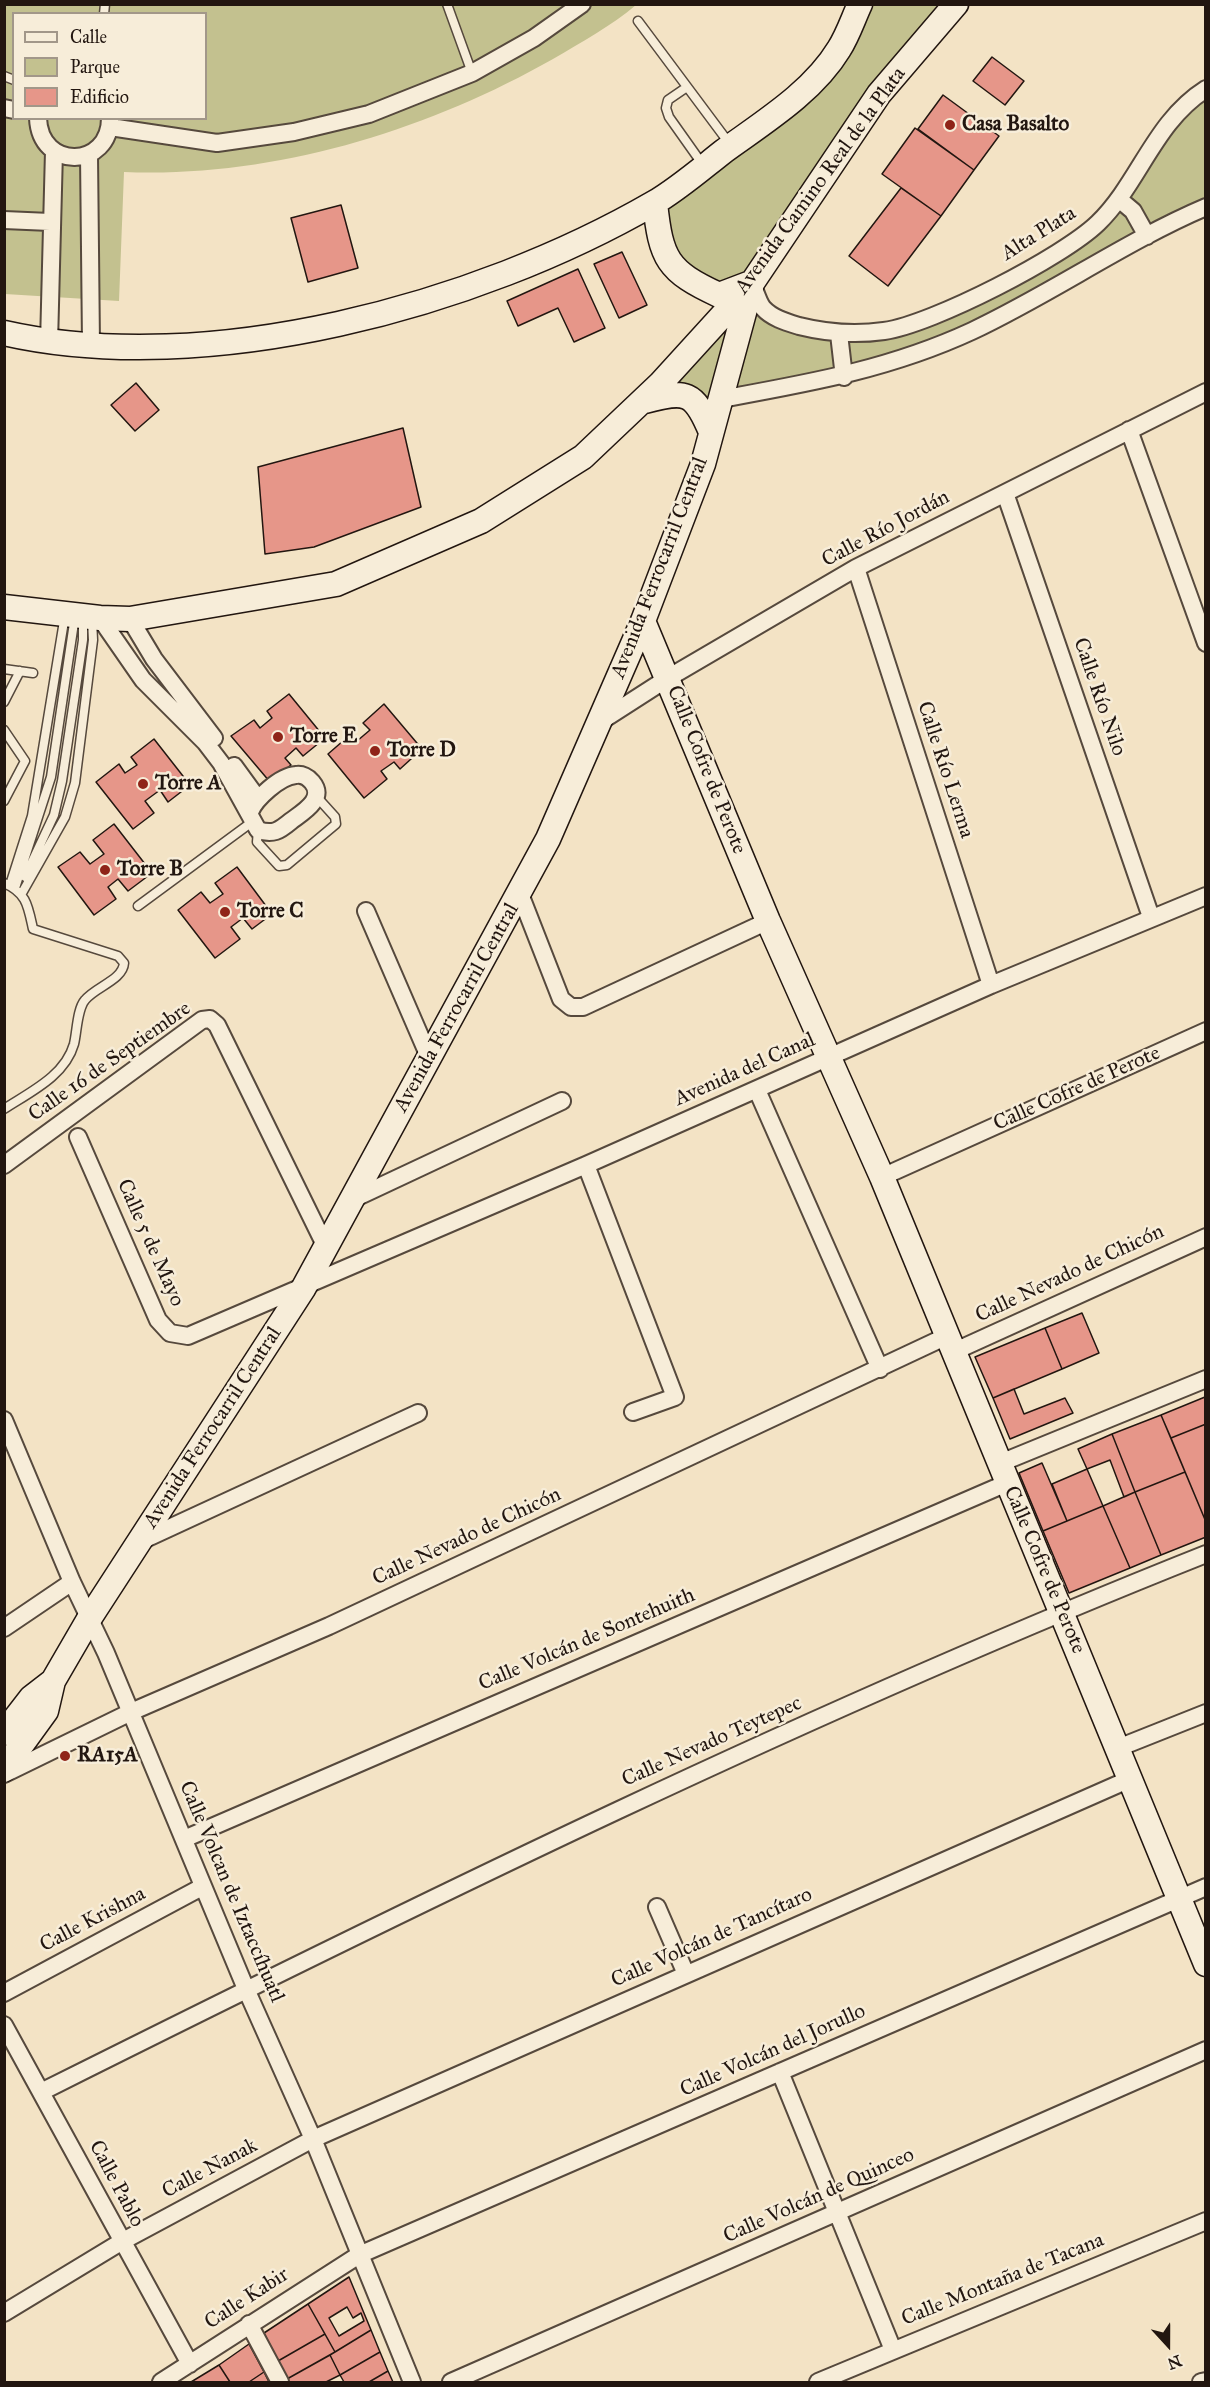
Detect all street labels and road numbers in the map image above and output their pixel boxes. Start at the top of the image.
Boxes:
street label: Avenida Camino Real de la Plata [730,63,912,299]
street label: Alta Plata [997,201,1081,267]
street label: Avenida Ferrocarril Central [606,454,714,682]
street label: Calle Río Jordán [818,485,954,573]
street label: Calle Río Nilo [1067,635,1131,759]
street label: Calle Cofre de Perote [661,682,751,858]
street label: Calle Río Lerma [911,699,979,841]
street label: Avenida Ferrocarril Central [389,899,525,1117]
street label: Calle 16 de Septiembre [24,996,196,1128]
street label: Avenida del Canal [671,1028,819,1112]
street label: Calle Cofre de Perote [990,1041,1164,1137]
street label: Calle 5 de Mayo [111,1176,189,1310]
street label: Calle Nevado de Chicón [972,1219,1168,1329]
street label: Avenida Ferrocarril Central [138,1323,288,1533]
street label: Calle Nevado de Chicón [369,1482,565,1592]
street label: Calle Cofre de Perote [997,1482,1091,1658]
street label: Calle Volcán de Sontehuith [475,1583,699,1697]
street label: Calle Nevado Teytepec [618,1691,806,1793]
street label: Calle Volcan de Iztaccíhuatl [173,1778,289,2006]
street label: Calle Krishna [36,1882,150,1958]
street label: Calle Volcán de Tancítaro [608,1882,816,1994]
street label: Calle Volcán del Jorullo [676,1999,870,2103]
street label: Calle Nanak [158,2133,262,2205]
street label: Calle Pablo [83,2136,149,2232]
street label: Calle Volcán de Quinceo [720,2143,918,2249]
street label: Calle Montaña de Tacana [898,2228,1108,2332]
street label: Calle Kabir [200,2262,294,2336]

